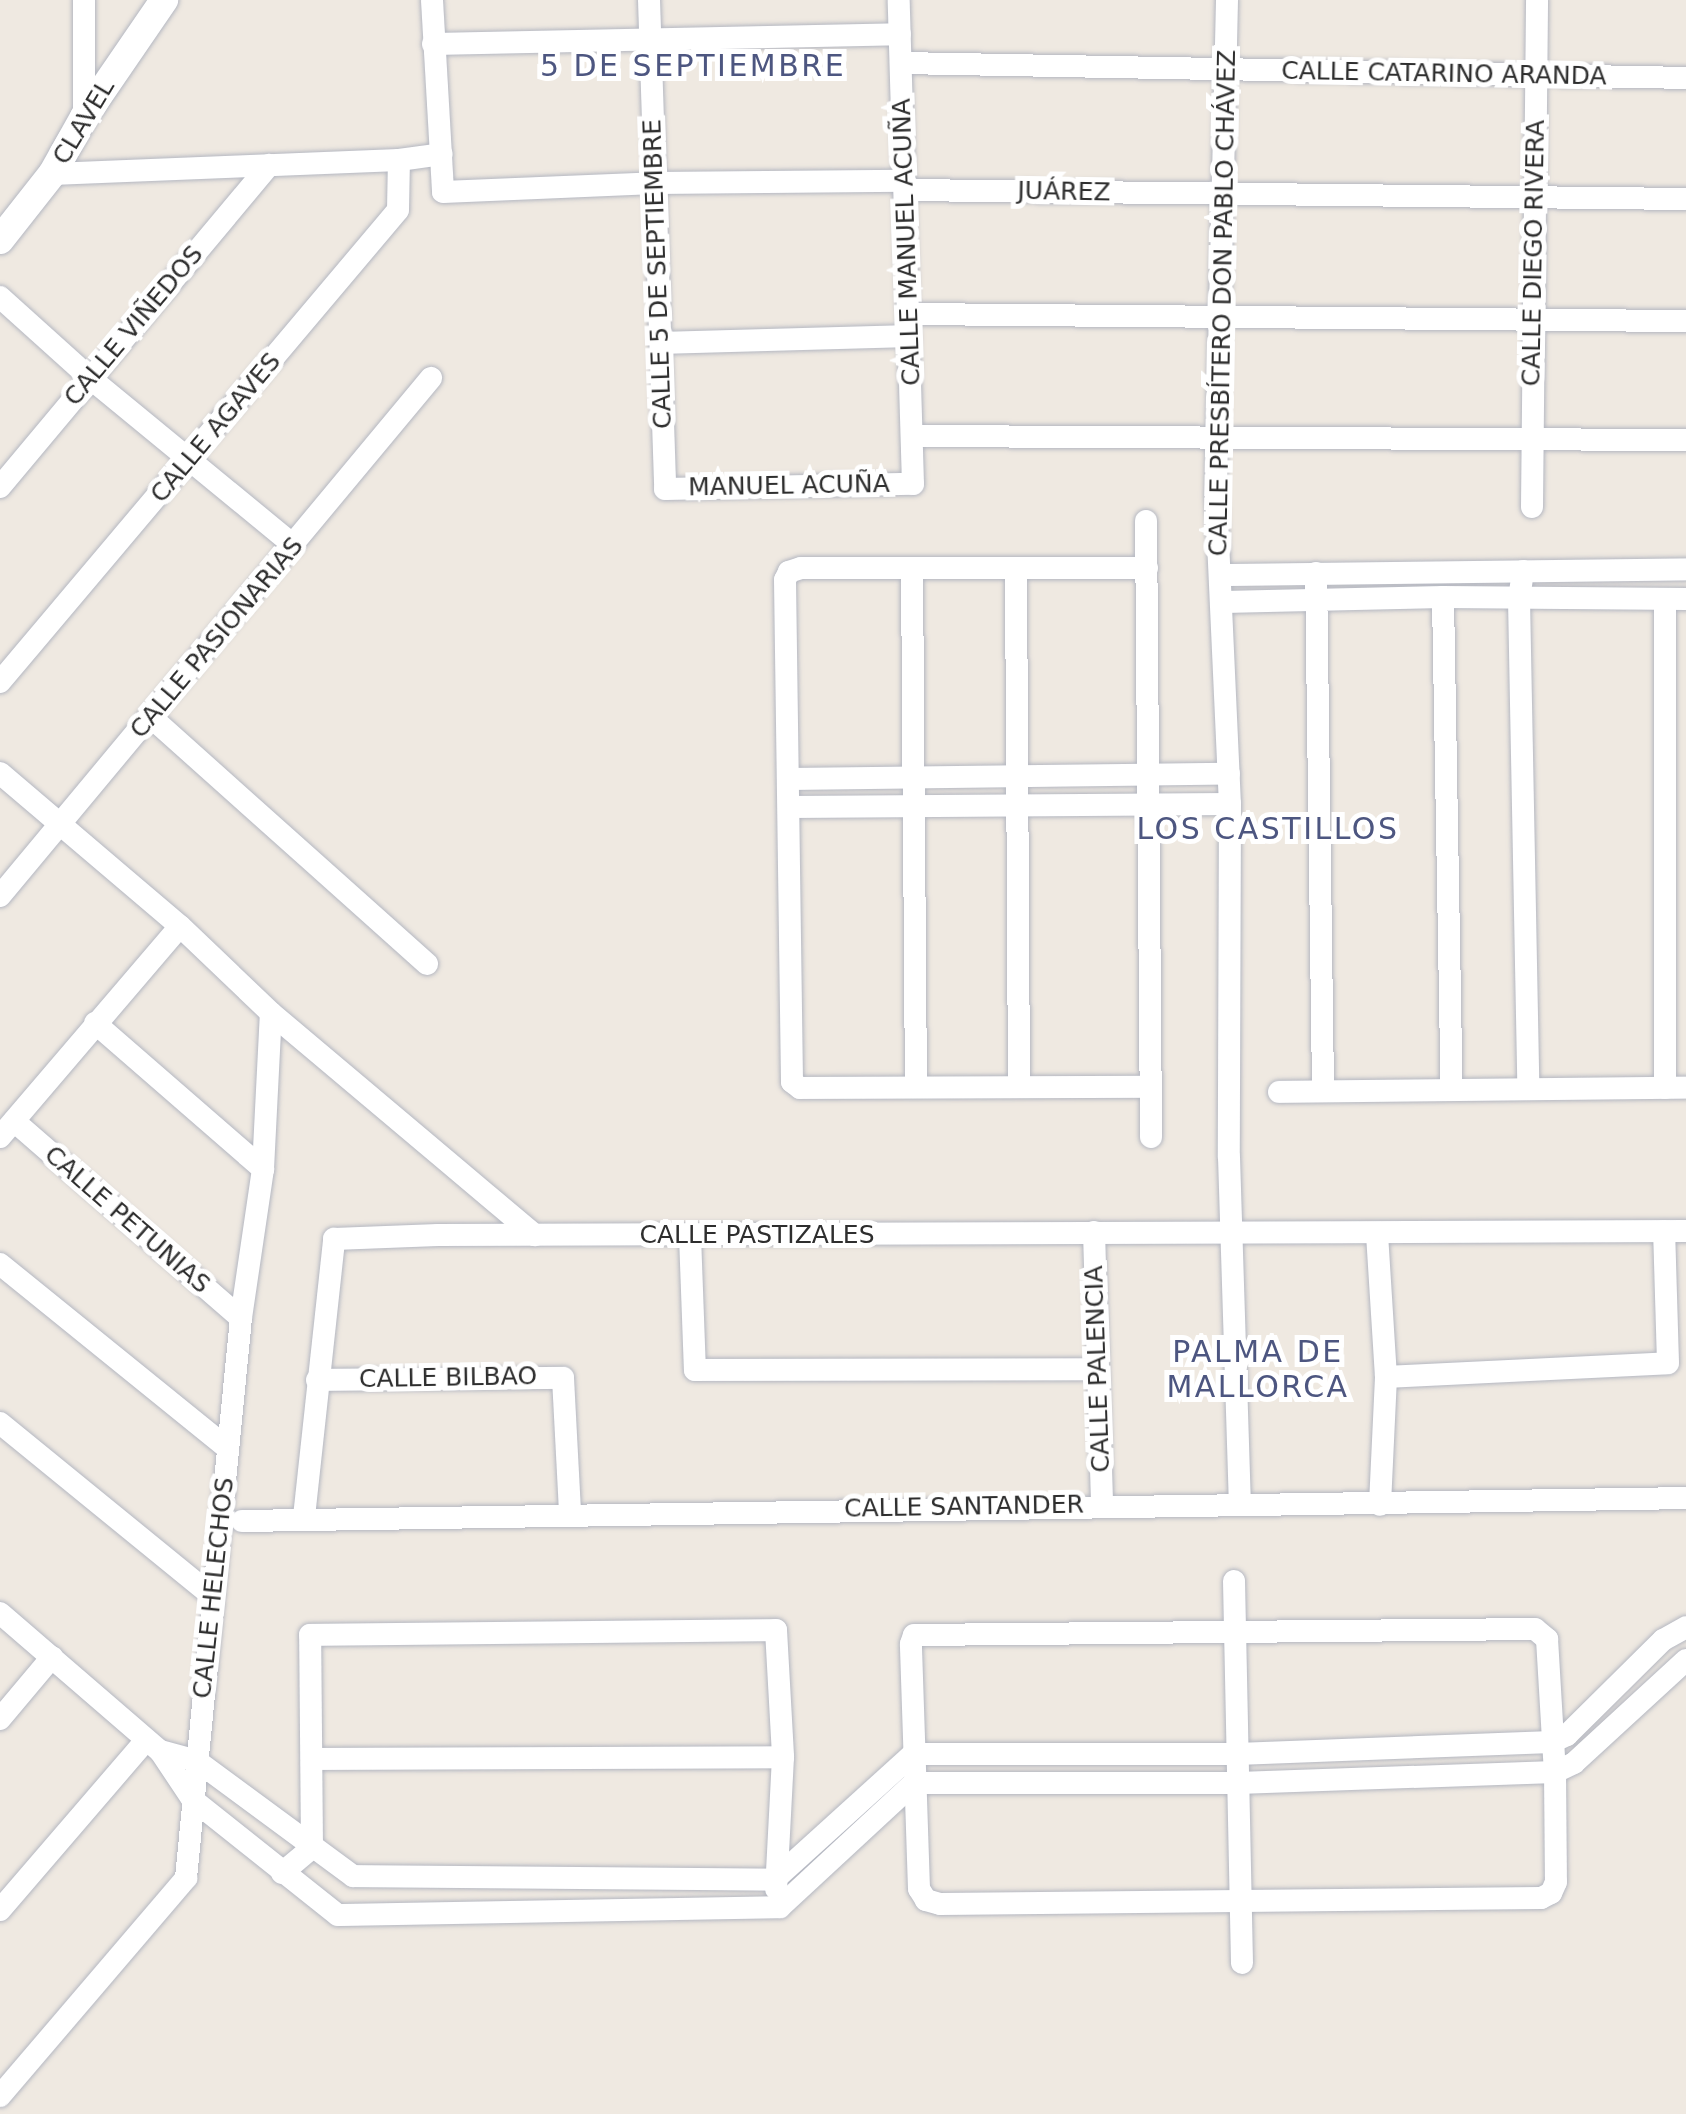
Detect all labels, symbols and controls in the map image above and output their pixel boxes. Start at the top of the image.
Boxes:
district label: 5 DE SEPTIEMBRE [540,48,846,84]
street label: CALLE PRESBÍTERO DON PABLO CHÁVEZ [1204,49,1242,557]
street label: CALLE CATARINO ARANDA [1281,56,1607,92]
street label: CLAVEL [47,74,121,170]
street label: CALLE MANUEL ACUÑA [887,98,927,386]
street label: CALLE 5 DE SEPTIEMBRE [638,119,678,429]
street label: CALLE DIEGO RIVERA [1517,119,1551,387]
street label: JUÁREZ [1017,176,1111,208]
street label: CALLE VIÑEDOS [58,240,210,412]
street label: CALLE AGAVES [145,347,287,509]
street label: MANUEL ACUÑA [688,469,890,503]
street label: CALLE PASIONARIAS [124,531,310,745]
district label: LOS CASTILLOS [1136,811,1400,847]
street label: CALLE PETUNIAS [38,1140,216,1300]
street label: CALLE PASTIZALES [639,1220,875,1250]
street label: CALLE PALENCIA [1079,1265,1117,1473]
district label: PALMA DE MALLORCA [1166,1334,1350,1404]
street label: CALLE BILBAO [359,1361,537,1395]
street label: CALLE HELECHOS [187,1476,241,1700]
street label: CALLE SANTANDER [844,1490,1084,1524]

